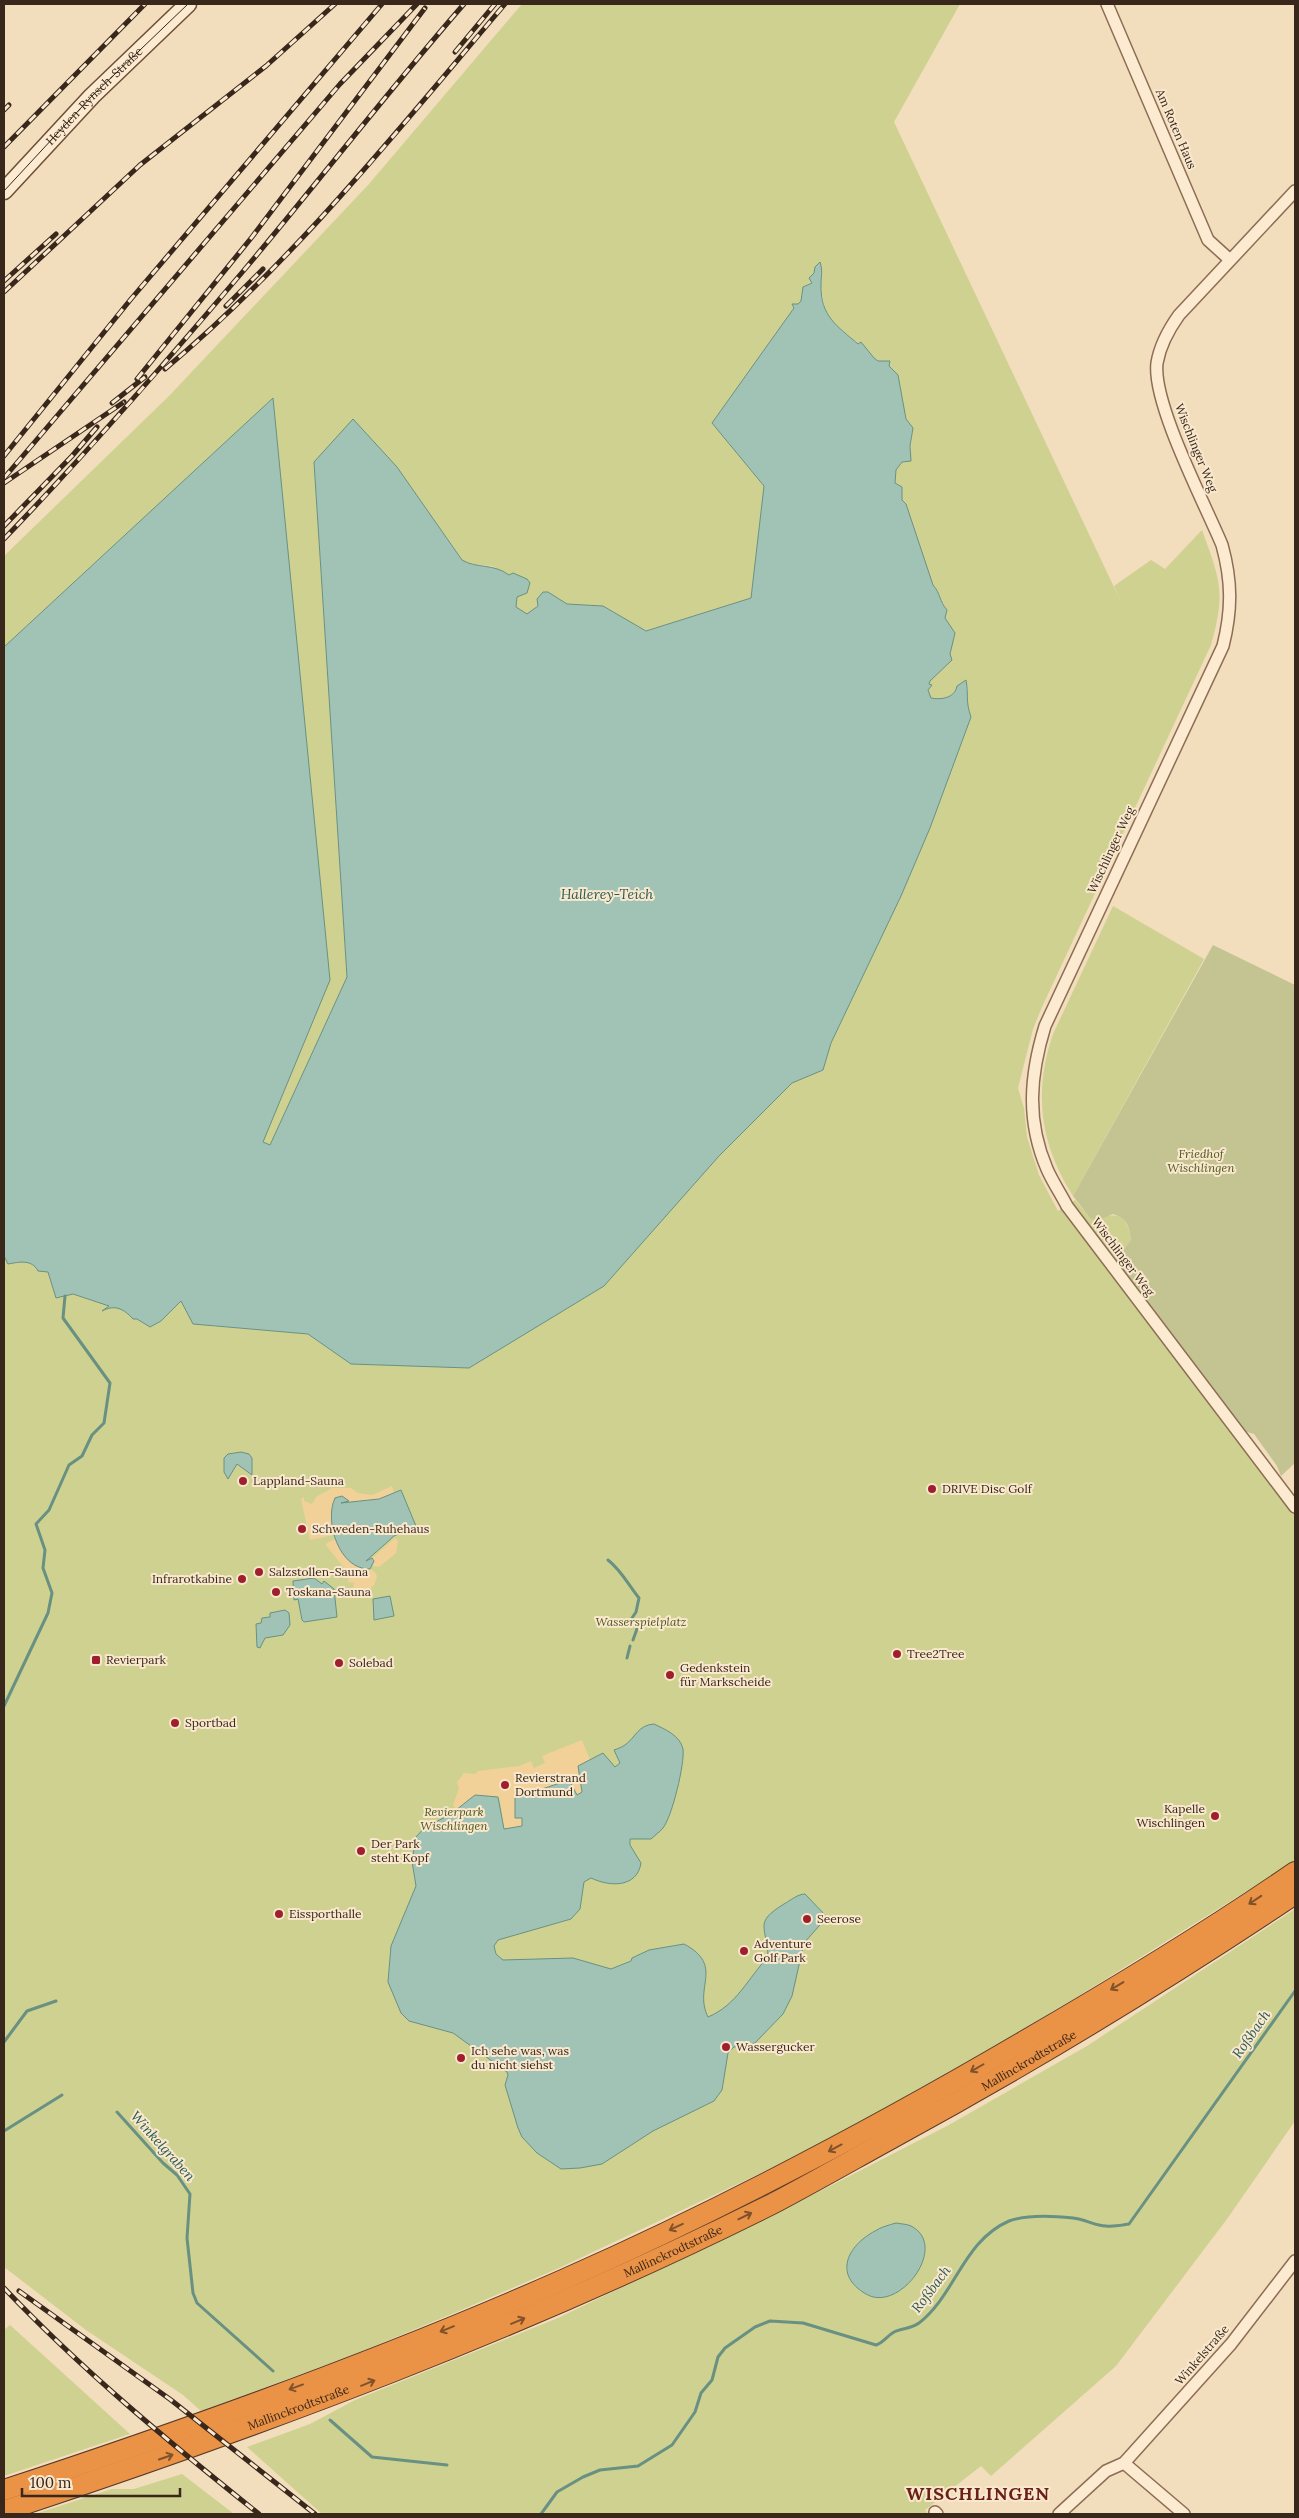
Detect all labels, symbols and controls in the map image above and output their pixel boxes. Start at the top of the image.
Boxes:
street label: Heyden-Rynsch-Straße [42,43,146,148]
street label: Am Roten Haus [1152,86,1200,172]
street label: Wischlinger Weg [1172,401,1221,495]
street label: Wischlinger Weg [1084,804,1137,896]
water label: Hallerey-Teich [561,885,653,903]
park label: Friedhof Wischlingen [1167,1146,1235,1175]
street label: Wischlinger Weg [1089,1215,1158,1299]
place label: Lappland-Sauna [253,1473,344,1488]
marker: Lappland-Sauna [237,1475,249,1487]
place label: DRIVE Disc Golf [942,1481,1033,1496]
marker: DRIVE Disc Golf [926,1483,938,1495]
place label: Schweden-Ruhehaus [312,1521,430,1536]
marker: Schweden-Ruhehaus [296,1523,308,1535]
place label: Salzstollen-Sauna [269,1564,368,1579]
marker: Salzstollen-Sauna [253,1566,265,1578]
place label: Infrarotkabine [152,1571,232,1586]
marker: Infrarotkabine [236,1573,248,1585]
place label: Toskana-Sauna [286,1584,371,1599]
marker: Toskana-Sauna [270,1586,282,1598]
park label: Wasserspielplatz [596,1614,687,1629]
place label: Tree2Tree [907,1646,965,1661]
marker: Tree2Tree [891,1648,903,1660]
place label: Revierpark [106,1652,167,1667]
marker: Revierpark [90,1654,102,1666]
place label: Solebad [349,1655,393,1670]
marker: Solebad [333,1657,345,1669]
place label: Gedenkstein für Markscheide [680,1660,772,1689]
marker: Gedenkstein für Markscheide [664,1669,676,1681]
place label: Sportbad [185,1715,236,1730]
marker: Sportbad [169,1717,181,1729]
place label: Revierstrand Dortmund [515,1770,586,1799]
marker: Revierstrand Dortmund [499,1779,511,1791]
place label: Kapelle Wischlingen [1136,1801,1205,1830]
park label: Revierpark Wischlingen [420,1804,488,1833]
marker: Kapelle Wischlingen [1209,1810,1221,1822]
place label: Der Park steht Kopf [371,1836,430,1865]
marker: Der Park steht Kopf [355,1845,367,1857]
one-way arrow [1248,1895,1262,1905]
place label: Eissporthalle [289,1906,362,1921]
marker: Eissporthalle [273,1908,285,1920]
place label: Seerose [817,1911,861,1926]
marker: Seerose [801,1913,813,1925]
place label: Adventure Golf Park [753,1936,812,1965]
marker: Adventure Golf Park [738,1945,750,1957]
one-way arrow [1111,1981,1125,1991]
water label: Roßbach [1228,2007,1274,2061]
street label: Mallinckrodtstraße [979,2026,1079,2094]
place label: Wassergucker [736,2039,815,2054]
marker: Wassergucker [720,2041,732,2053]
place label: Ich sehe was, was du nicht siehst [471,2043,570,2072]
marker: Ich sehe was, was du nicht siehst [455,2052,467,2064]
one-way arrow [971,2064,985,2074]
water label: Winkelgraben [127,2107,199,2185]
one-way arrow [829,2143,843,2153]
one-way arrow [737,2211,752,2220]
street label: Mallinckrodtstraße [621,2221,725,2281]
one-way arrow [669,2223,684,2233]
water label: Roßbach [907,2262,955,2316]
one-way arrow [510,2316,525,2325]
street label: Winkelstraße [1171,2321,1232,2388]
one-way arrow [440,2324,455,2334]
one-way arrow [360,2377,375,2387]
street label: Mallinckrodtstraße [245,2381,352,2433]
one-way arrow [289,2383,304,2392]
one-way arrow [158,2451,174,2461]
scale bar [22,2466,180,2498]
text: 100 m [30,2473,71,2492]
district label: WISCHLINGEN [906,2482,1050,2505]

